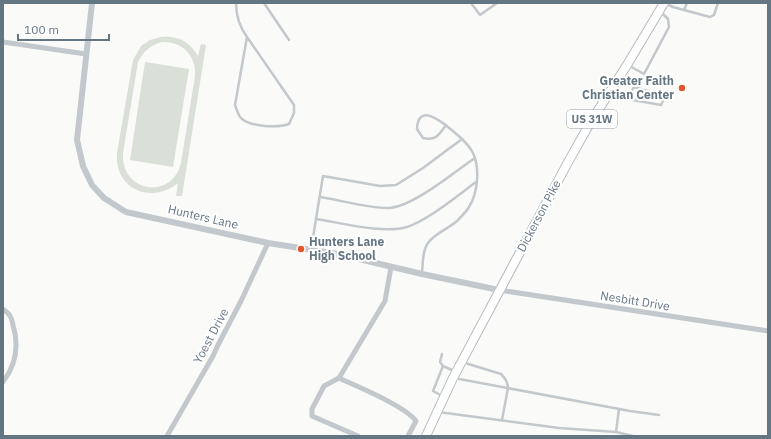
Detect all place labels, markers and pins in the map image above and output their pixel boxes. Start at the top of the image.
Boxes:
place label: Greater Faith Christian Center [582,73,674,102]
marker: Greater Faith Christian Center [677,83,687,93]
place label: Hunters Lane High School [309,234,384,263]
marker: Hunters Lane High School [296,244,306,254]

